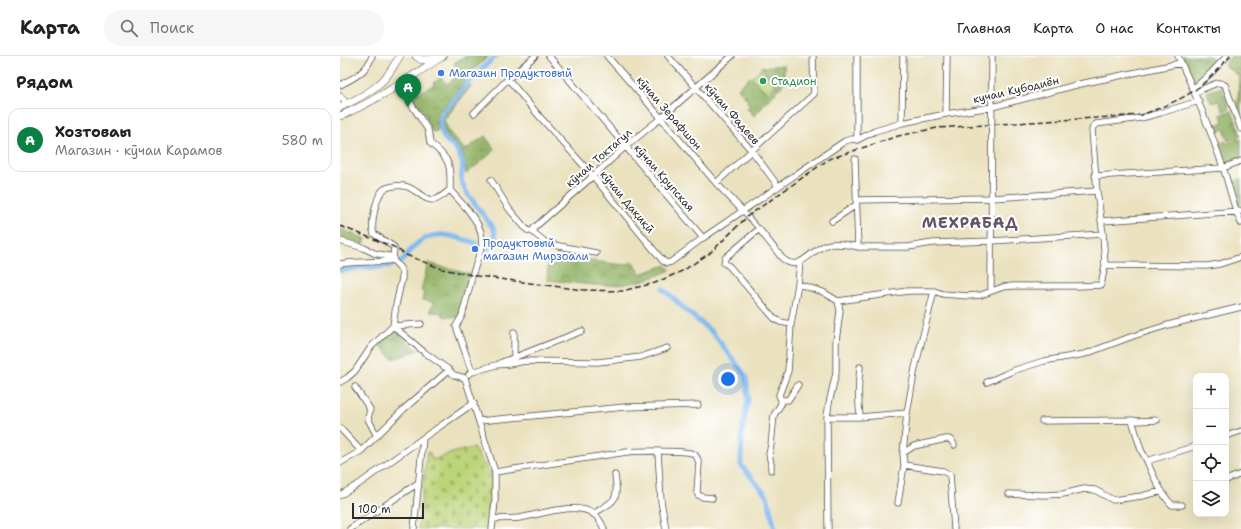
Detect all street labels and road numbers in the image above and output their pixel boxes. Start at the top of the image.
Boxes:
street label: кӯчаи Зерафшон [633,73,705,153]
street label: кучаи Кубодиён [971,73,1061,107]
street label: кӯчаи Фадеев [701,80,763,148]
street label: кӯчаи Токтагул [563,125,635,191]
street label: кӯчаи Крупская [630,141,698,215]
street label: кӯчаи Дақиқӣ [596,168,658,236]

